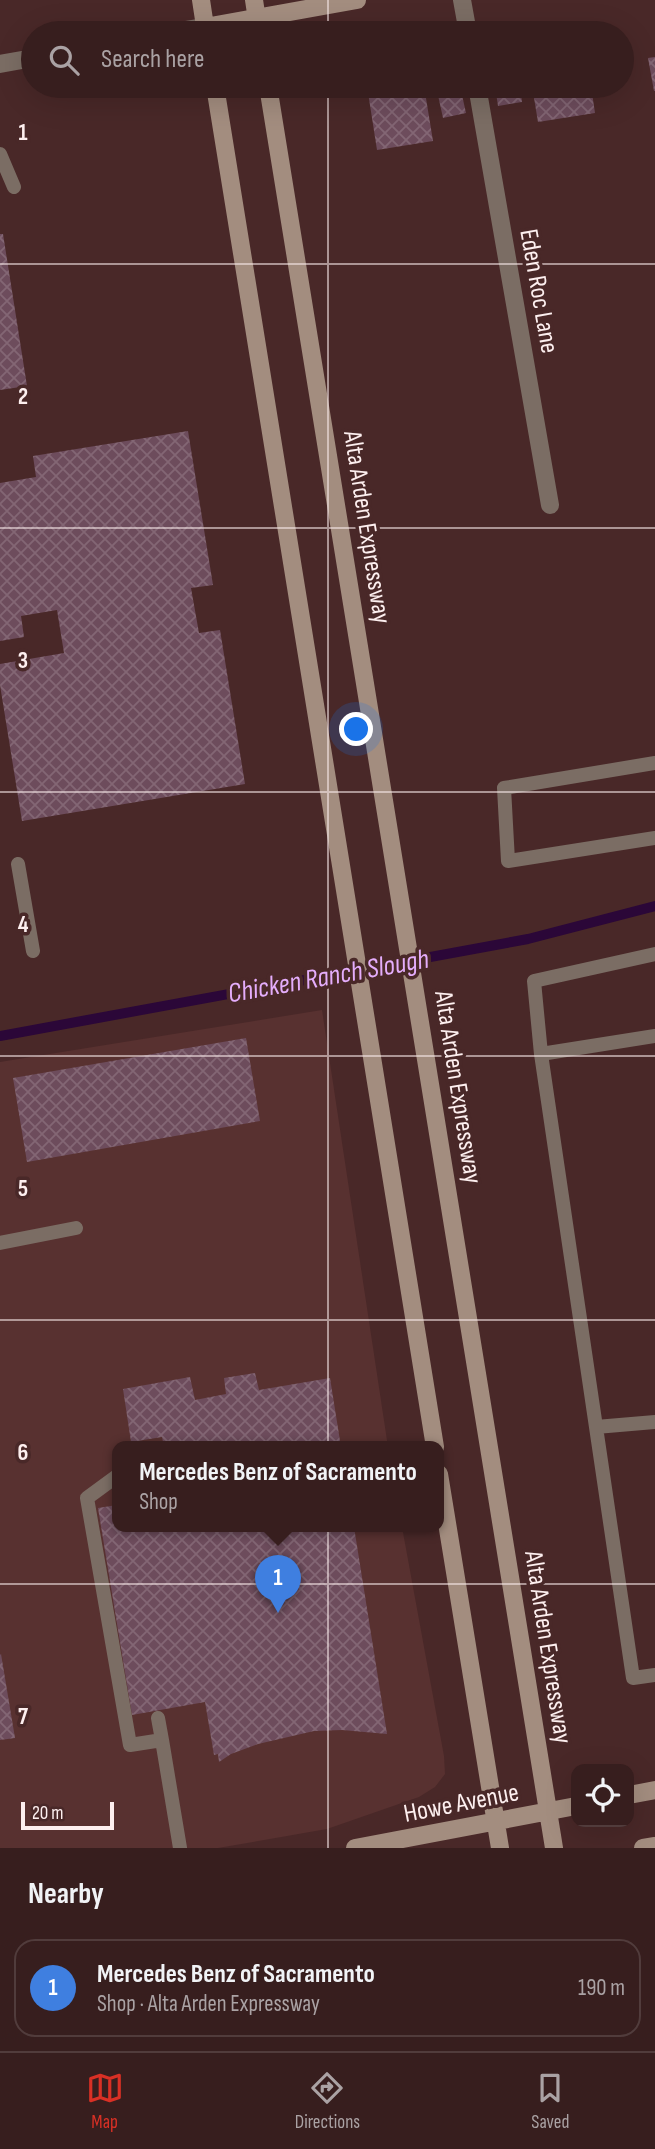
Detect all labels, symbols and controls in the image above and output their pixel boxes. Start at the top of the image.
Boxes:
search box [21,21,634,98]
icon: search [45,41,83,79]
text: Search here [101,44,204,75]
text: 1 [18,119,28,147]
street label: Eden Roc Lane [512,227,565,356]
text: 2 [18,383,28,411]
street label: Alta Arden Expressway [336,428,397,626]
text: 3 [18,647,28,675]
your location [339,712,373,746]
text: 4 [18,911,29,939]
water label: Chicken Ranch Slough [225,943,432,1010]
street label: Alta Arden Expressway [427,988,488,1186]
text: 5 [18,1175,28,1203]
text: 6 [18,1439,28,1467]
popup [112,1441,444,1532]
text: Mercedes Benz of Sacramento [139,1457,417,1488]
text: Shop [139,1488,178,1516]
street label: Alta Arden Expressway [517,1548,578,1746]
pin: 1 [255,1555,301,1613]
text: 7 [18,1703,28,1731]
map controls [571,1764,634,1827]
button: locate [571,1764,634,1827]
street label: Howe Avenue [401,1777,521,1830]
scale bar [21,1799,114,1831]
text: 20 m [32,1802,64,1825]
text: Nearby [28,1876,104,1912]
text: Mercedes Benz of Sacramento [97,1959,375,1990]
text: 1 [48,1974,58,2002]
text: 190 m [578,1974,625,2002]
text: Shop · Alta Arden Expressway [97,1990,320,2018]
tab: Map [86,2069,124,2134]
tab: Directions [295,2069,360,2134]
tab: Saved [531,2069,569,2134]

